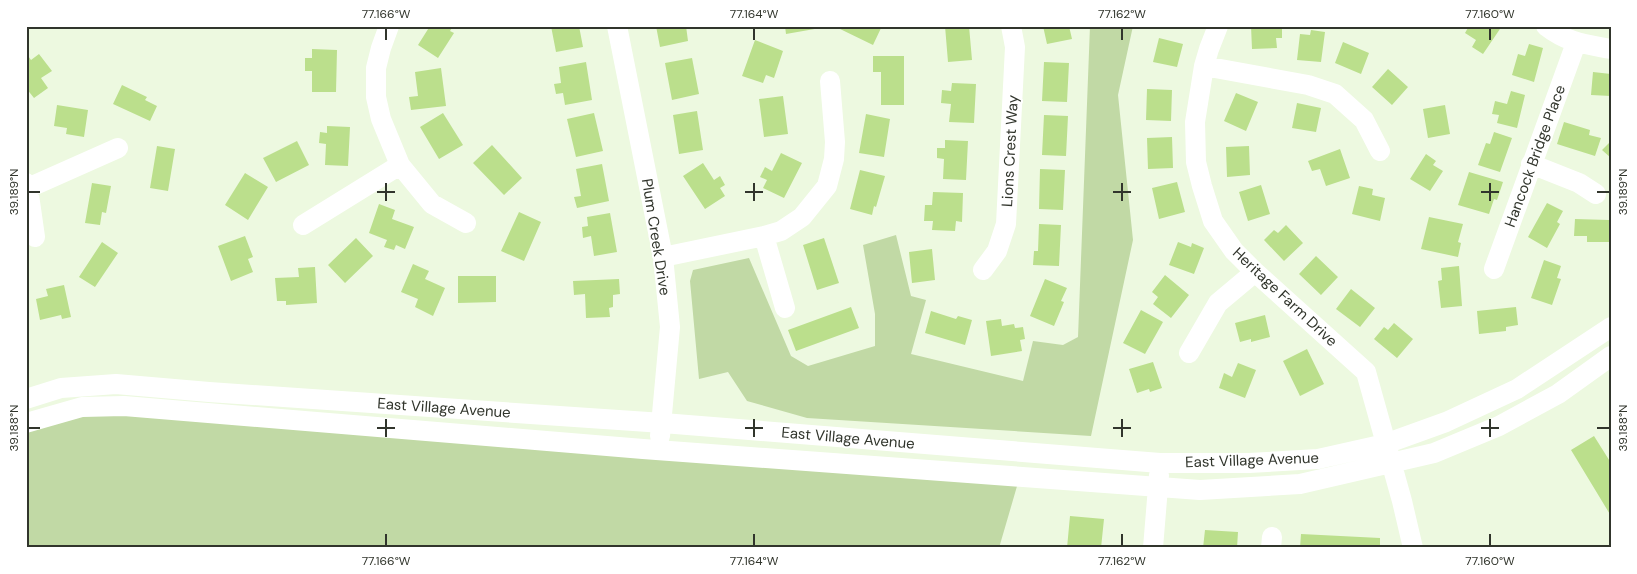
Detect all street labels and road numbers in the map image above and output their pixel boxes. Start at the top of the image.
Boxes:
street label: Hancock Bridge Place [1500,82,1570,230]
street label: Lions Crest Way [997,94,1023,208]
street label: Plum Creek Drive [637,177,675,297]
street label: Heritage Farm Drive [1228,243,1342,351]
street label: East Village Avenue [377,393,511,423]
street label: East Village Avenue [781,422,915,454]
street label: East Village Avenue [1185,448,1319,472]

